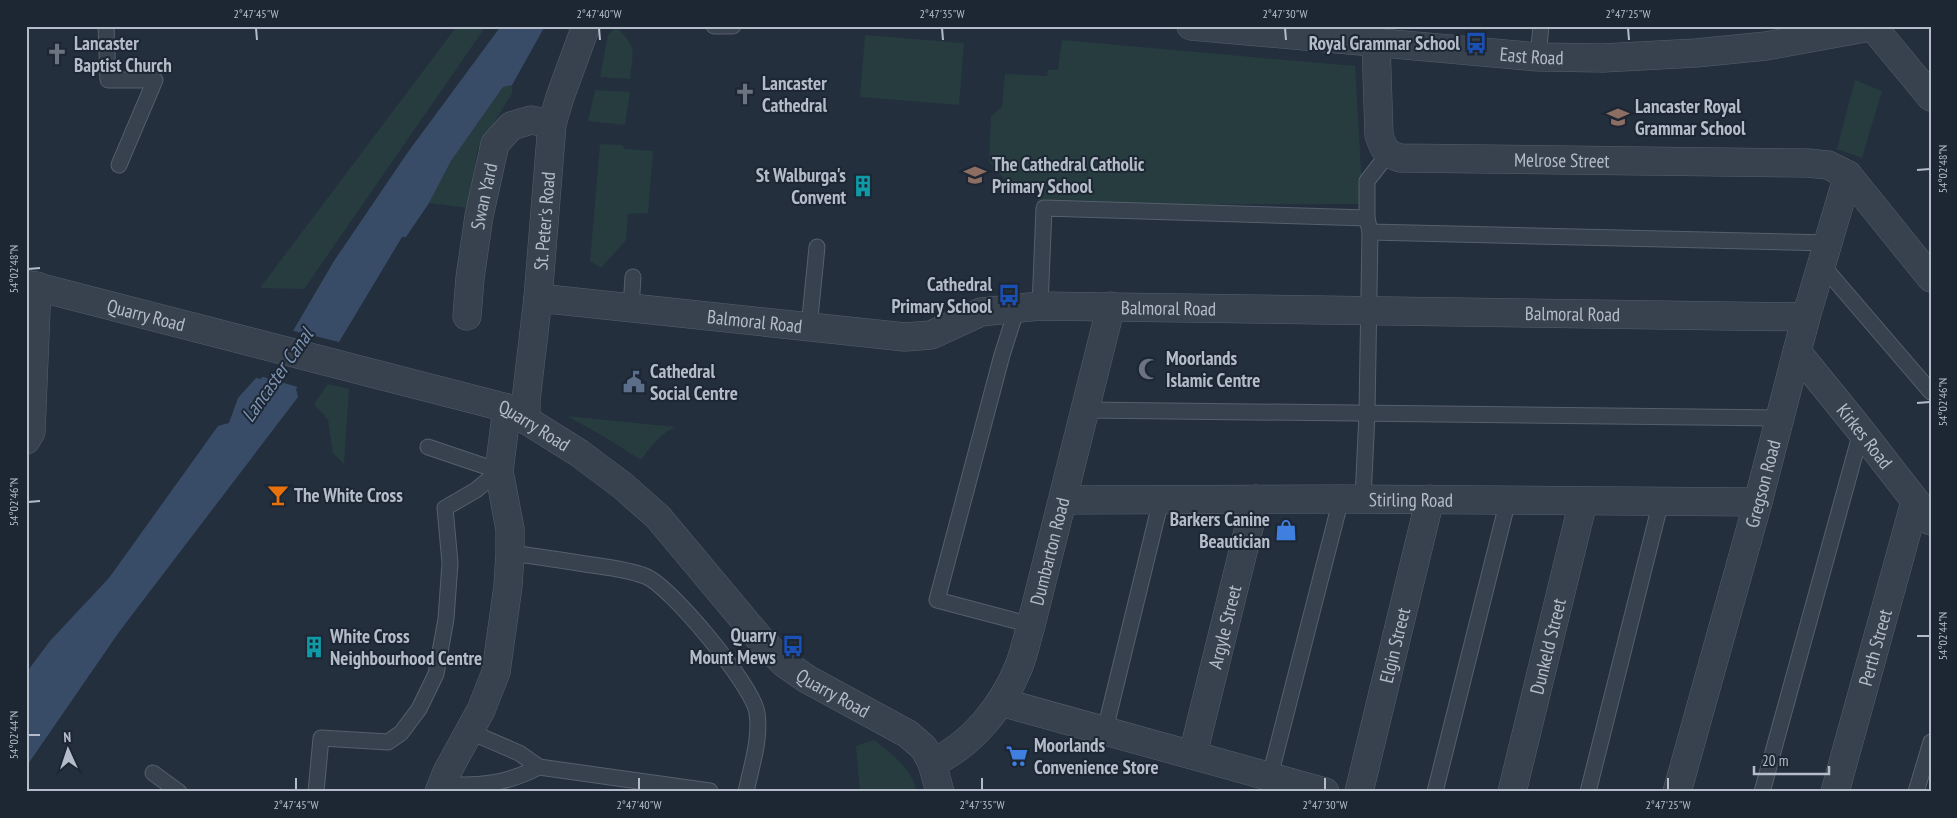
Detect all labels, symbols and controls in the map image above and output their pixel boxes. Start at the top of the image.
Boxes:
text: 2°47'45"W [233,6,279,21]
text: 2°47'40"W [576,6,622,21]
text: 2°47'35"W [919,6,965,21]
text: 2°47'30"W [1262,6,1308,21]
text: 2°47'25"W [1605,6,1651,21]
bus stop icon: Royal Grammar School [1463,30,1489,56]
place label: Lancaster Baptist Church [74,31,172,77]
place label: Royal Grammar School [1309,31,1460,55]
church icon: Lancaster Baptist Church [44,41,70,67]
street label: East Road [1499,42,1564,69]
place label: Lancaster Cathedral [762,71,827,117]
church icon: Lancaster Cathedral [732,81,758,107]
place label: Lancaster Royal Grammar School [1635,94,1746,140]
school or university icon: Lancaster Royal Grammar School [1605,104,1631,130]
text: 54°02'48"N [1935,145,1950,193]
street label: Melrose Street [1514,147,1611,173]
place label: The Cathedral Catholic Primary School [992,152,1145,198]
street label: Swan Yard [465,161,502,231]
school or university icon: The Cathedral Catholic Primary School [962,162,988,188]
place label: St Walburga's Convent [756,163,846,209]
street label: St. Peter's Road [528,171,560,271]
building icon: St Walburga's Convent [850,173,876,199]
text: 54°02'48"N [6,245,21,293]
place label: Cathedral Primary School [892,272,992,318]
bus stop icon: Cathedral Primary School [996,282,1022,308]
street label: Quarry Road [104,293,188,337]
street label: Balmoral Road [1121,295,1216,321]
street label: Balmoral Road [1525,301,1620,326]
street label: Balmoral Road [706,304,803,338]
water label: Lancaster Canal [235,321,320,427]
place label: Moorlands Islamic Centre [1166,346,1260,392]
mosque icon: Moorlands Islamic Centre [1136,356,1162,382]
place label: Cathedral Social Centre [650,359,738,405]
public building icon: Cathedral Social Centre [621,369,647,395]
text: 54°02'46"N [1935,378,1950,426]
street label: Quarry Road [497,394,575,456]
street label: Kirkes Road [1832,399,1898,474]
street label: Gregson Road [1739,437,1786,530]
text: 54°02'46"N [6,478,21,526]
bar icon: The White Cross [265,482,291,508]
place label: The White Cross [294,483,403,507]
street label: Stirling Road [1369,487,1453,512]
street label: Dumbarton Road [1024,495,1075,608]
place label: Barkers Canine Beautician [1170,507,1270,553]
shop icon: Barkers Canine Beautician [1273,517,1299,543]
street label: Argyle Street [1203,582,1246,671]
street label: Dunkeld Street [1524,595,1571,697]
street label: Elgin Street [1374,604,1415,685]
street label: Perth Street [1853,606,1897,688]
text: 54°02'44"N [1935,612,1950,660]
place label: Quarry Mount Mews [690,623,776,669]
place label: White Cross Neighbourhood Centre [329,624,482,670]
bus stop icon: Quarry Mount Mews [780,633,806,659]
building icon: White Cross Neighbourhood Centre [301,634,327,660]
street label: Quarry Road [792,663,874,723]
text: 54°02'44"N [6,711,21,759]
north arrow [42,726,92,776]
text: N [63,728,72,746]
place label: Moorlands Convenience Store [1034,733,1159,779]
supermarket icon: Moorlands Convenience Store [1004,743,1030,769]
scale bar [1754,743,1830,775]
text: 20 m [1762,751,1788,770]
text: 2°47'45"W [273,797,319,812]
text: 2°47'40"W [616,797,662,812]
text: 2°47'35"W [959,797,1005,812]
text: 2°47'30"W [1302,797,1348,812]
text: 2°47'25"W [1645,797,1691,812]

